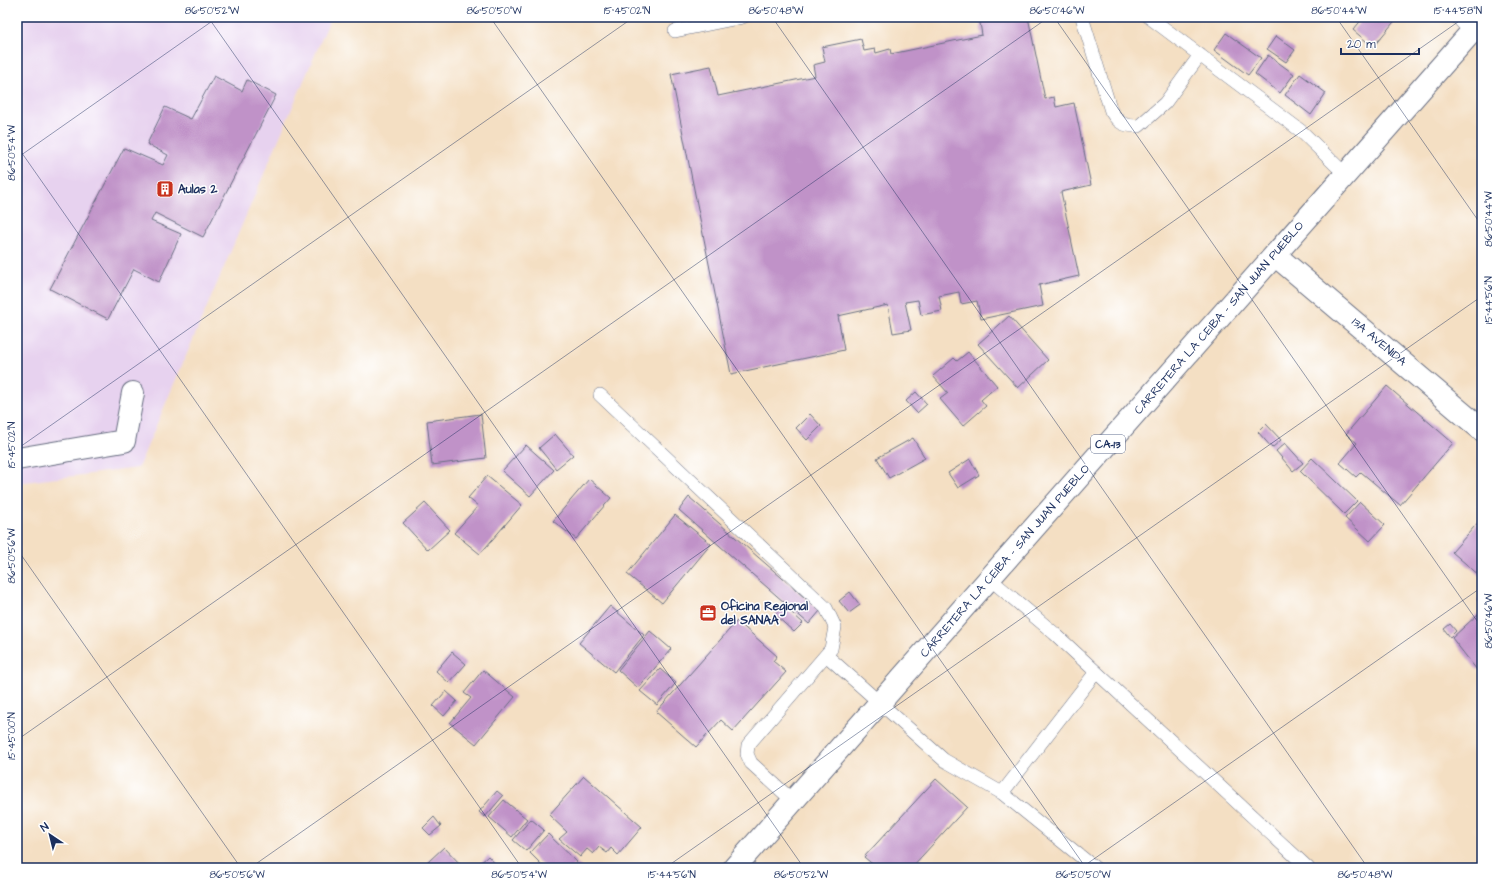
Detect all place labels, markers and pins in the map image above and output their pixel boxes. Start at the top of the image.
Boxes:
building icon: Aulas 2 [155,179,175,199]
place label: Aulas 2 [178,181,218,198]
place label: Oficina Regional del SANAA [720,598,808,629]
office icon: Oficina Regional del SANAA [698,603,718,623]

